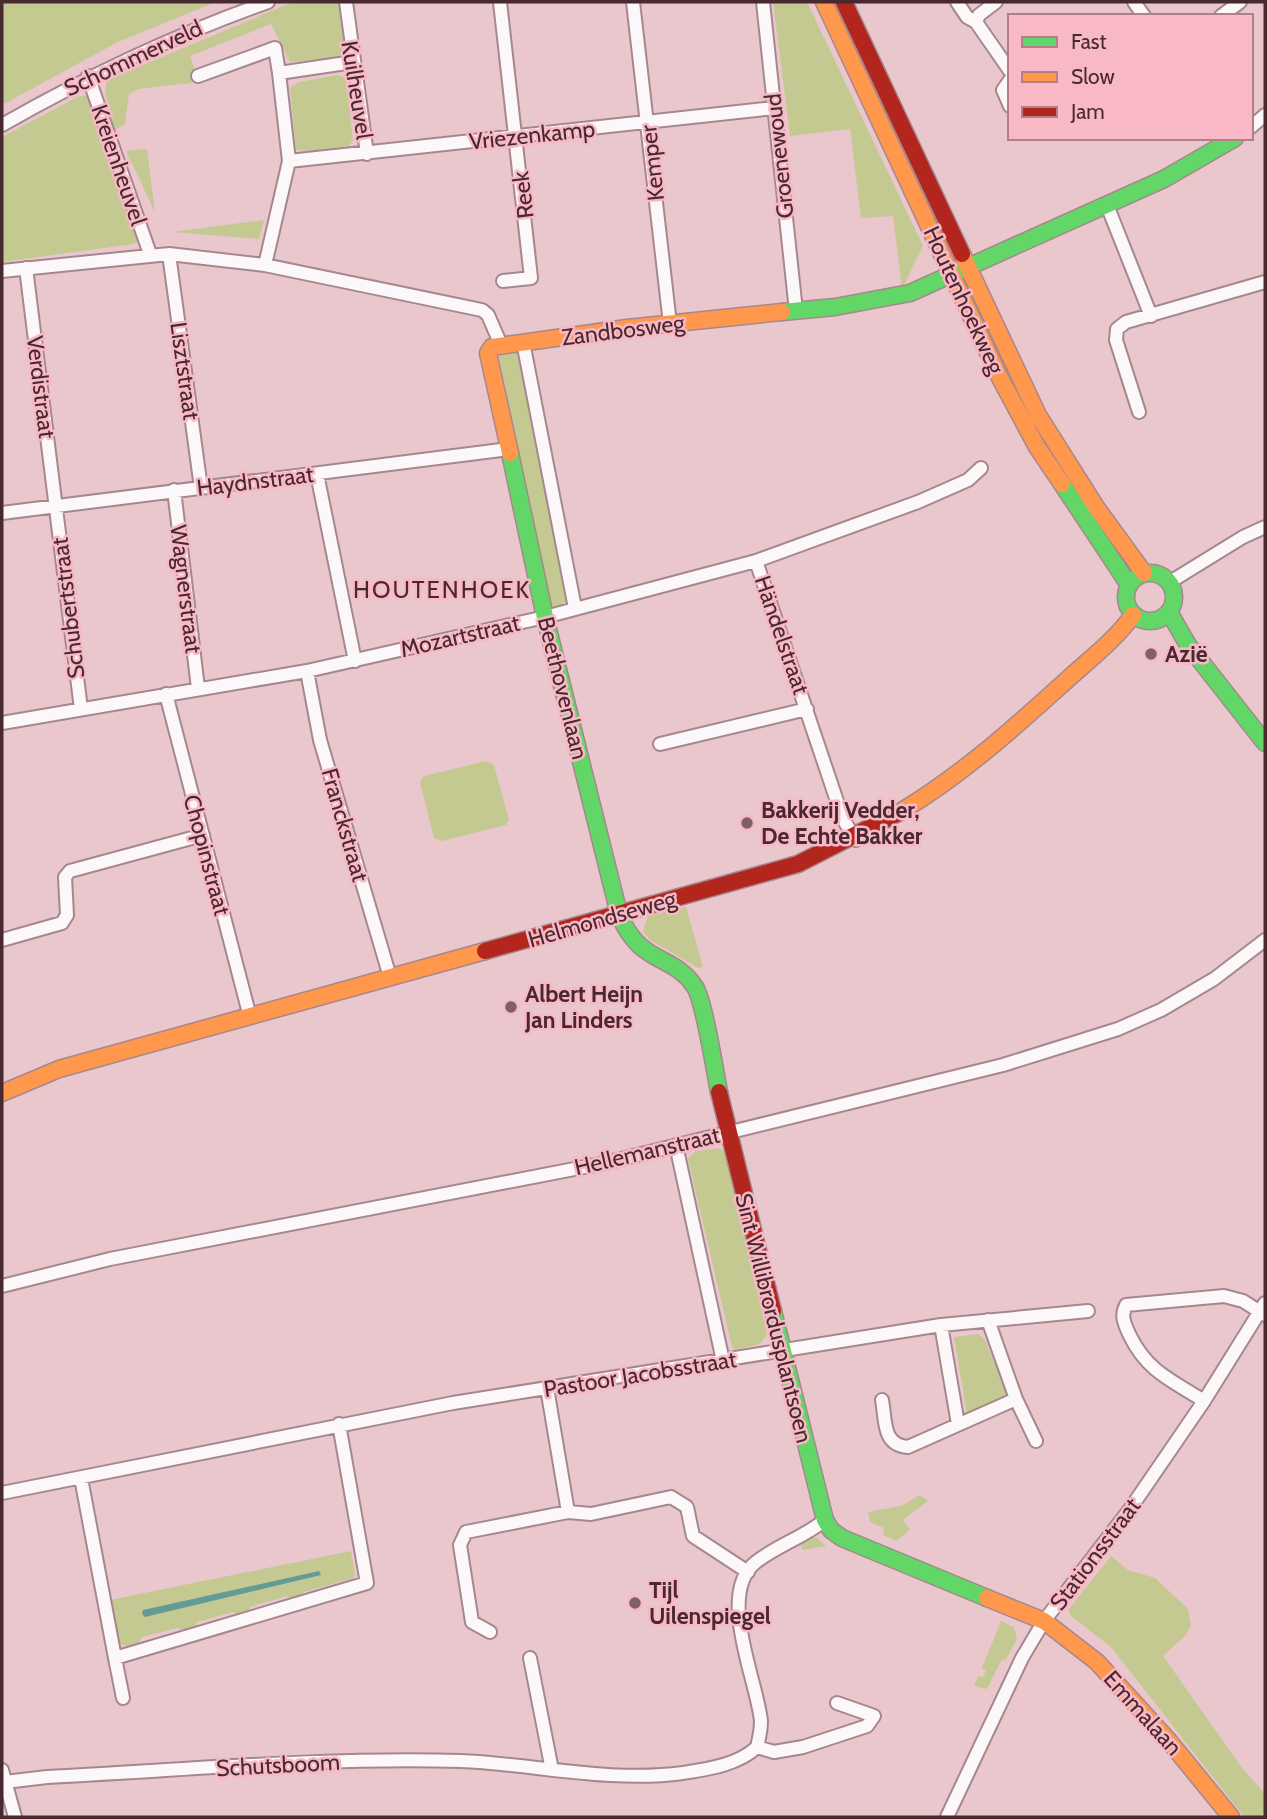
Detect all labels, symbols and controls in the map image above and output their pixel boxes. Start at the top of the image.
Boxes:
street label: Schommerveld [59,14,207,102]
legend [1008,14,1253,140]
text: Fast [1071,29,1107,54]
street label: Kuilheuvel [335,39,379,142]
text: Slow [1071,64,1115,89]
street label: Groenewoud [759,92,799,220]
text: Jam [1070,99,1105,124]
street label: Kreienheuvel [85,101,153,230]
street label: Vriezenkamp [468,114,597,156]
street label: Kemper [634,123,670,202]
street label: Reek [506,169,540,220]
street label: Houtenhoekweg [918,222,1011,379]
street label: Zandbosweg [560,308,687,351]
street label: Lisztstraat [164,320,206,422]
street label: Verdistraat [21,334,61,440]
street label: Haydnstraat [195,460,315,502]
street label: Wagnerstraat [164,523,208,655]
street label: Schubertstraat [45,536,91,680]
street label: Händelstraat [749,572,815,698]
district label: HOUTENHOEK [353,575,531,604]
street label: Mozartstraat [398,609,523,663]
street label: Beethovenlaan [532,614,594,762]
place label: Azië [1165,640,1208,668]
marker: Azië [1143,646,1159,662]
street label: Franckstraat [315,765,375,885]
street label: Chopinstraat [177,792,237,919]
place label: Bakkerij Vedder, De Echte Bakker [761,796,923,850]
marker: Bakkerij Vedder, De Echte Bakker [739,815,755,831]
street label: Helmondseweg [525,884,680,953]
place label: Albert Heijn Jan Linders [524,980,643,1034]
marker: Albert Heijn Jan Linders [503,999,519,1015]
street label: Hellemanstraat [572,1121,723,1181]
street label: Sint Willibrordusplantsoen [729,1190,819,1446]
street label: Pastoor Jacobsstraat [542,1345,739,1403]
street label: Stationsstraat [1044,1492,1146,1616]
place label: Tijl Uilenspiegel [649,1576,771,1630]
marker: Tijl Uilenspiegel [627,1595,643,1611]
street label: Emmalaan [1098,1665,1188,1761]
street label: Schutsboom [215,1748,341,1782]

